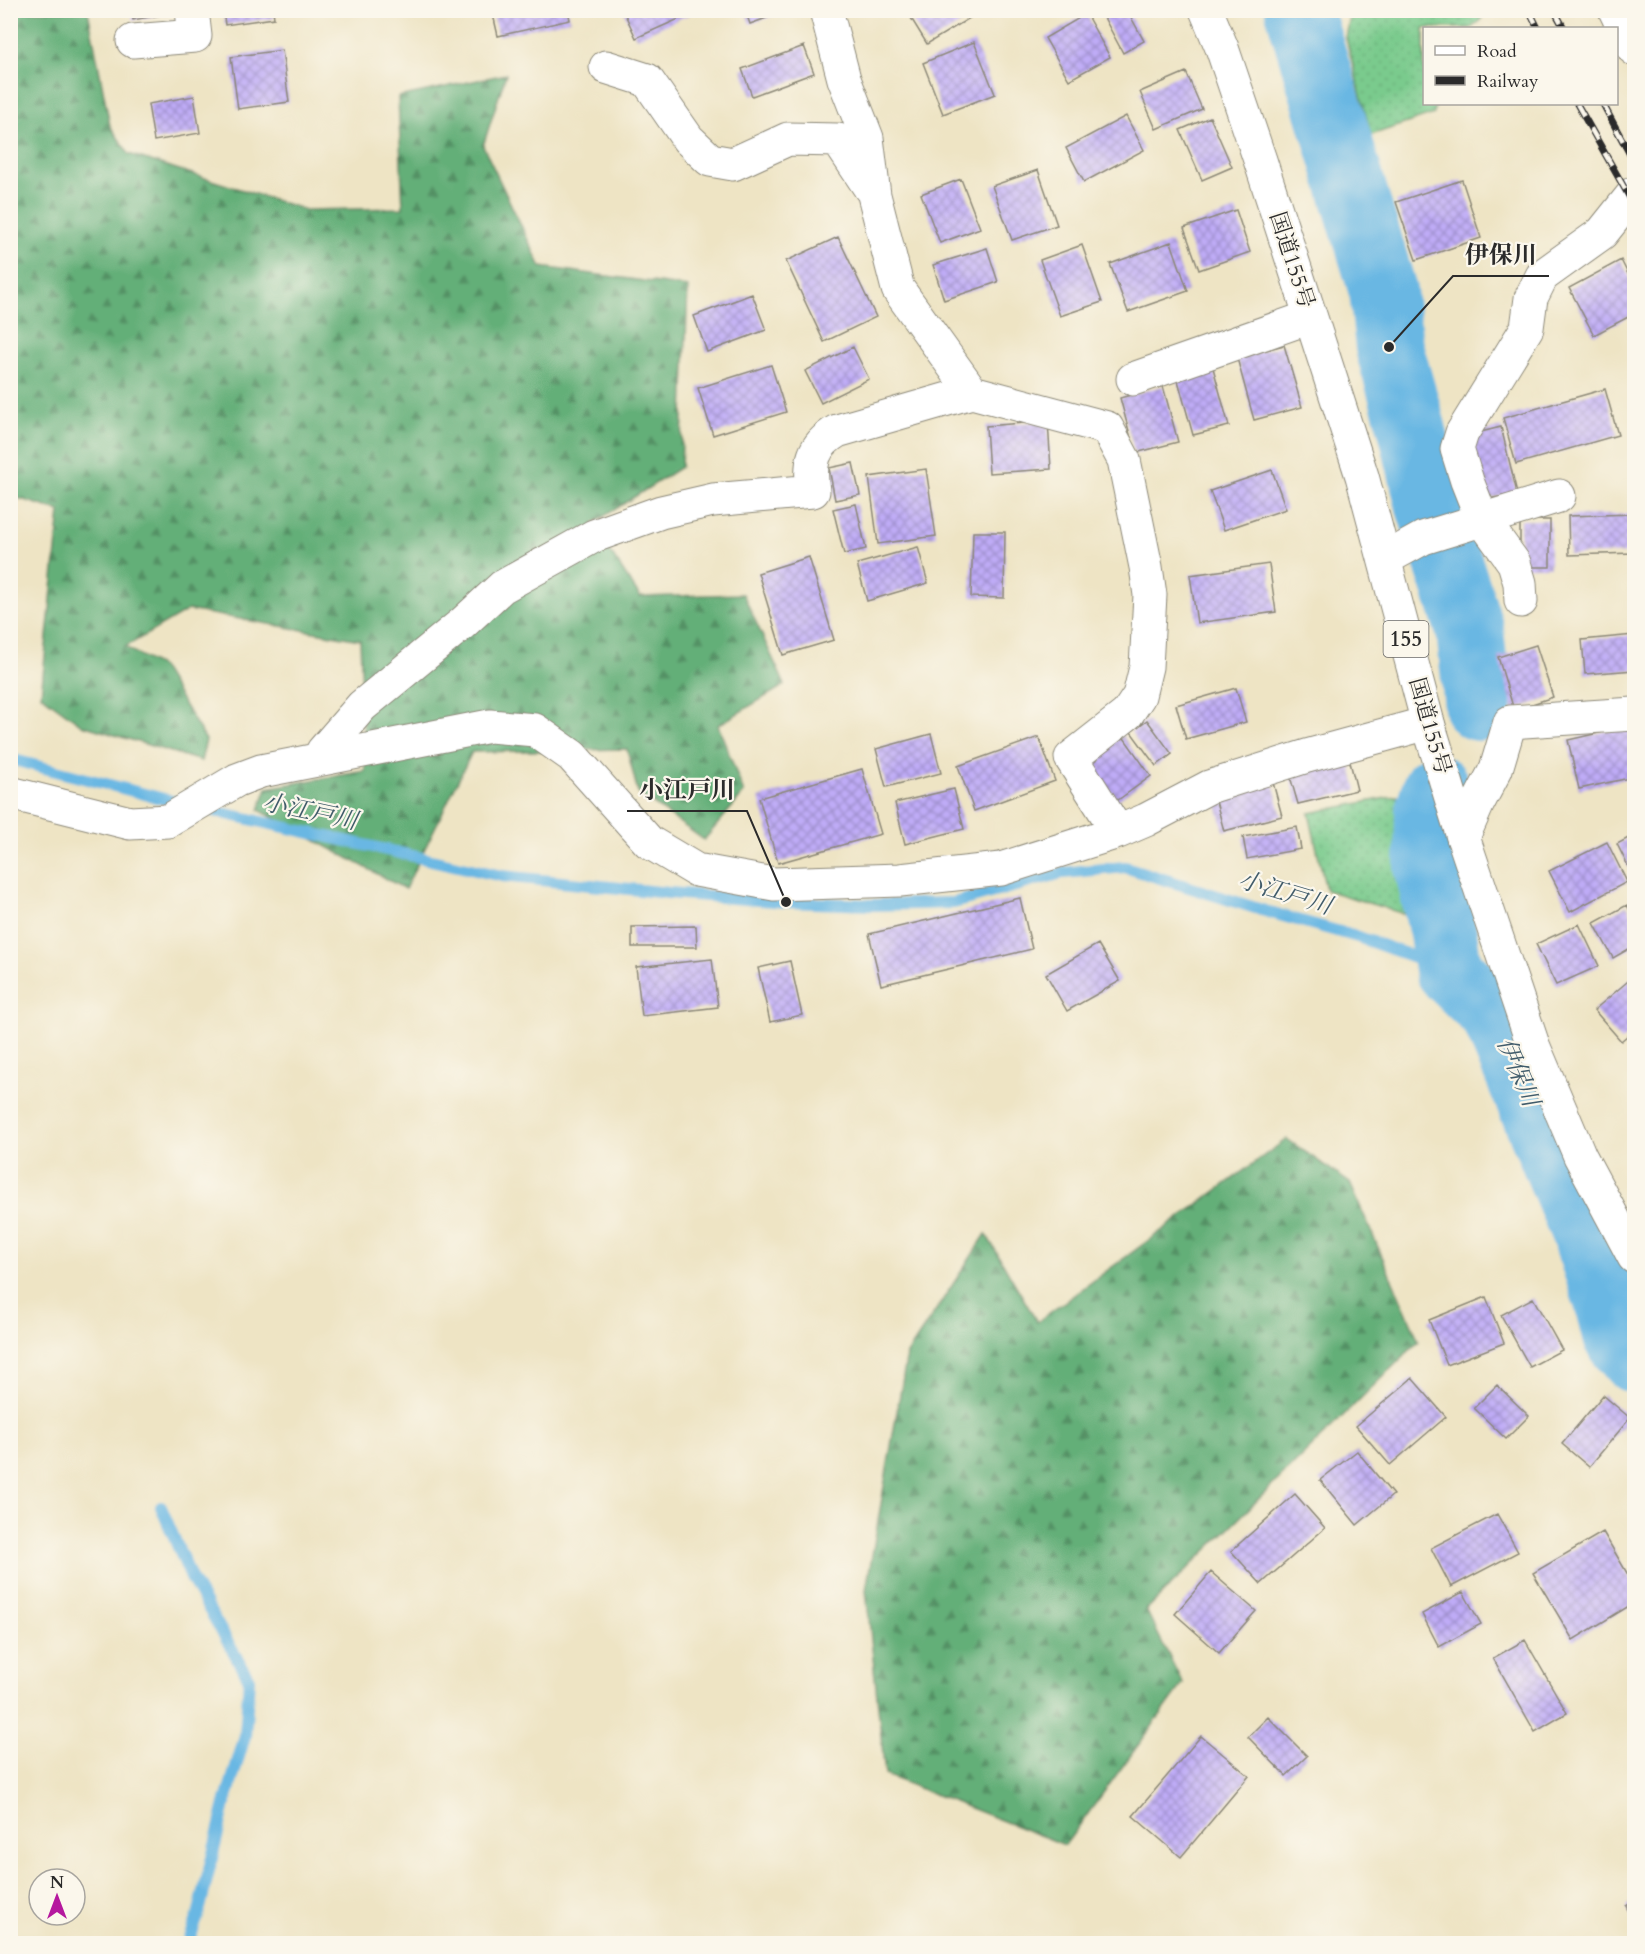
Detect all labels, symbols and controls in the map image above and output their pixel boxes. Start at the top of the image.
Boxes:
legend [1423,27,1618,105]
text: Road [1477,39,1517,64]
text: Railway [1477,69,1539,94]
street label: 国道155号 [1262,208,1322,312]
callout: 伊保川 [1453,234,1549,276]
text: 伊保川 [1465,239,1537,272]
road number: 155 [1384,621,1428,657]
street label: 国道155号 [1402,674,1458,778]
callout: 小江戸川 [627,769,747,811]
text: 小江戸川 [639,774,735,807]
water label: 小江戸川 [260,786,363,839]
water label: 小江戸川 [1234,863,1339,924]
water label: 伊保川 [1489,1032,1548,1114]
north arrow [27,1867,87,1927]
text: N [50,1872,64,1894]

